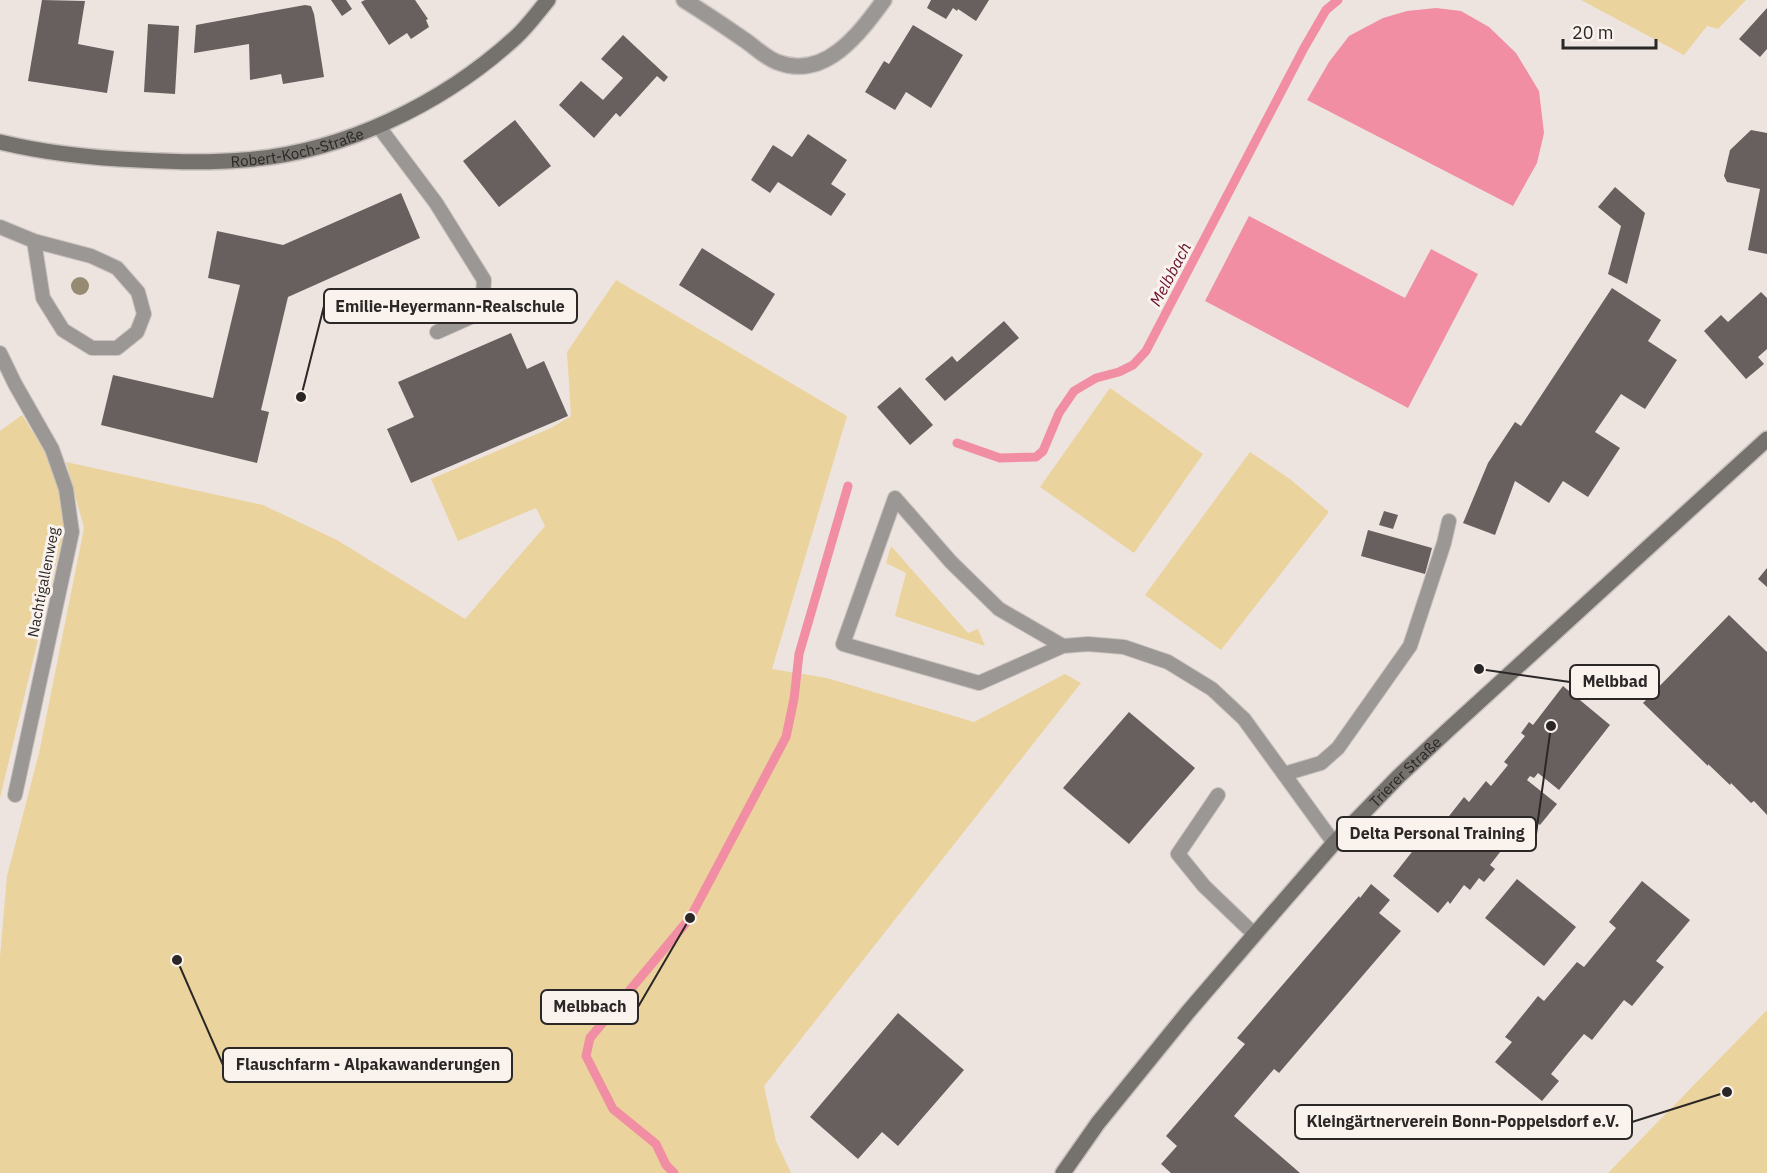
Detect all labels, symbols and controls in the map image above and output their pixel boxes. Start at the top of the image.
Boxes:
scale bar [1563,12,1656,50]
text: 20 m [1572,21,1614,44]
street label: Robert-Koch-Straße [230,123,366,170]
water label: Melbbach [1145,239,1195,309]
callout: Emilie-Heyermann-Realschule [324,289,577,323]
text: Emilie-Heyermann-Realschule [335,296,565,316]
street label: Nachtigallenweg [23,525,63,639]
callout: Melbbad [1570,665,1659,699]
text: Melbbad [1582,671,1648,691]
street label: Trierer Straße [1365,732,1445,811]
callout: Delta Personal Training [1337,817,1536,851]
text: Delta Personal Training [1350,823,1525,843]
callout: Melbbach [541,990,638,1024]
text: Melbbach [553,996,627,1016]
callout: Flauschfarm - Alpakawanderungen [223,1048,512,1082]
text: Flauschfarm - Alpakawanderungen [236,1054,500,1074]
callout: Kleingärtnerverein Bonn-Poppelsdorf e.V. [1295,1105,1632,1139]
text: Kleingärtnerverein Bonn-Poppelsdorf e.V. [1306,1111,1620,1131]

